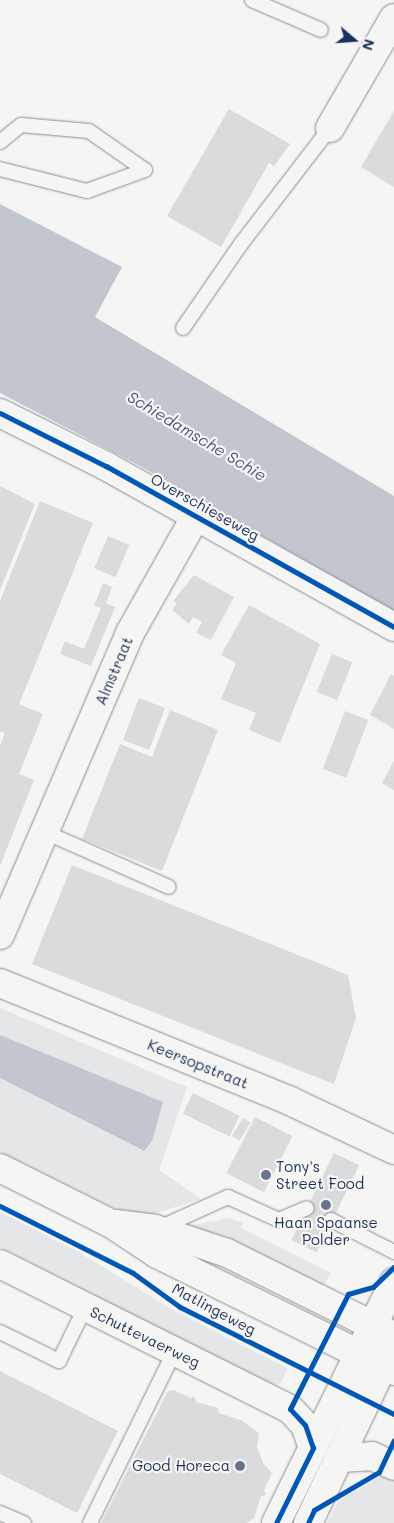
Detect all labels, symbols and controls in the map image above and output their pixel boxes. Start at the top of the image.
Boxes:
north arrow [329,15,379,65]
text: N [358,37,379,53]
water label: Schiedamsche Schie [124,387,270,485]
street label: Overschieseweg [148,470,262,544]
street label: Almstraat [91,634,137,708]
street label: Keersopstraat [145,1036,251,1092]
place label: Tony's Street Food [276,1157,364,1192]
marker: Tony's Street Food [260,1169,272,1181]
marker: Haan Spaanse Polder [320,1199,332,1211]
place label: Haan Spaanse Polder [274,1213,378,1248]
street label: Matlingeweg [169,1279,259,1339]
street label: Schuttevaerweg [87,1303,203,1371]
place label: Good Horeca [132,1457,230,1475]
marker: Good Horeca [234,1460,246,1472]

